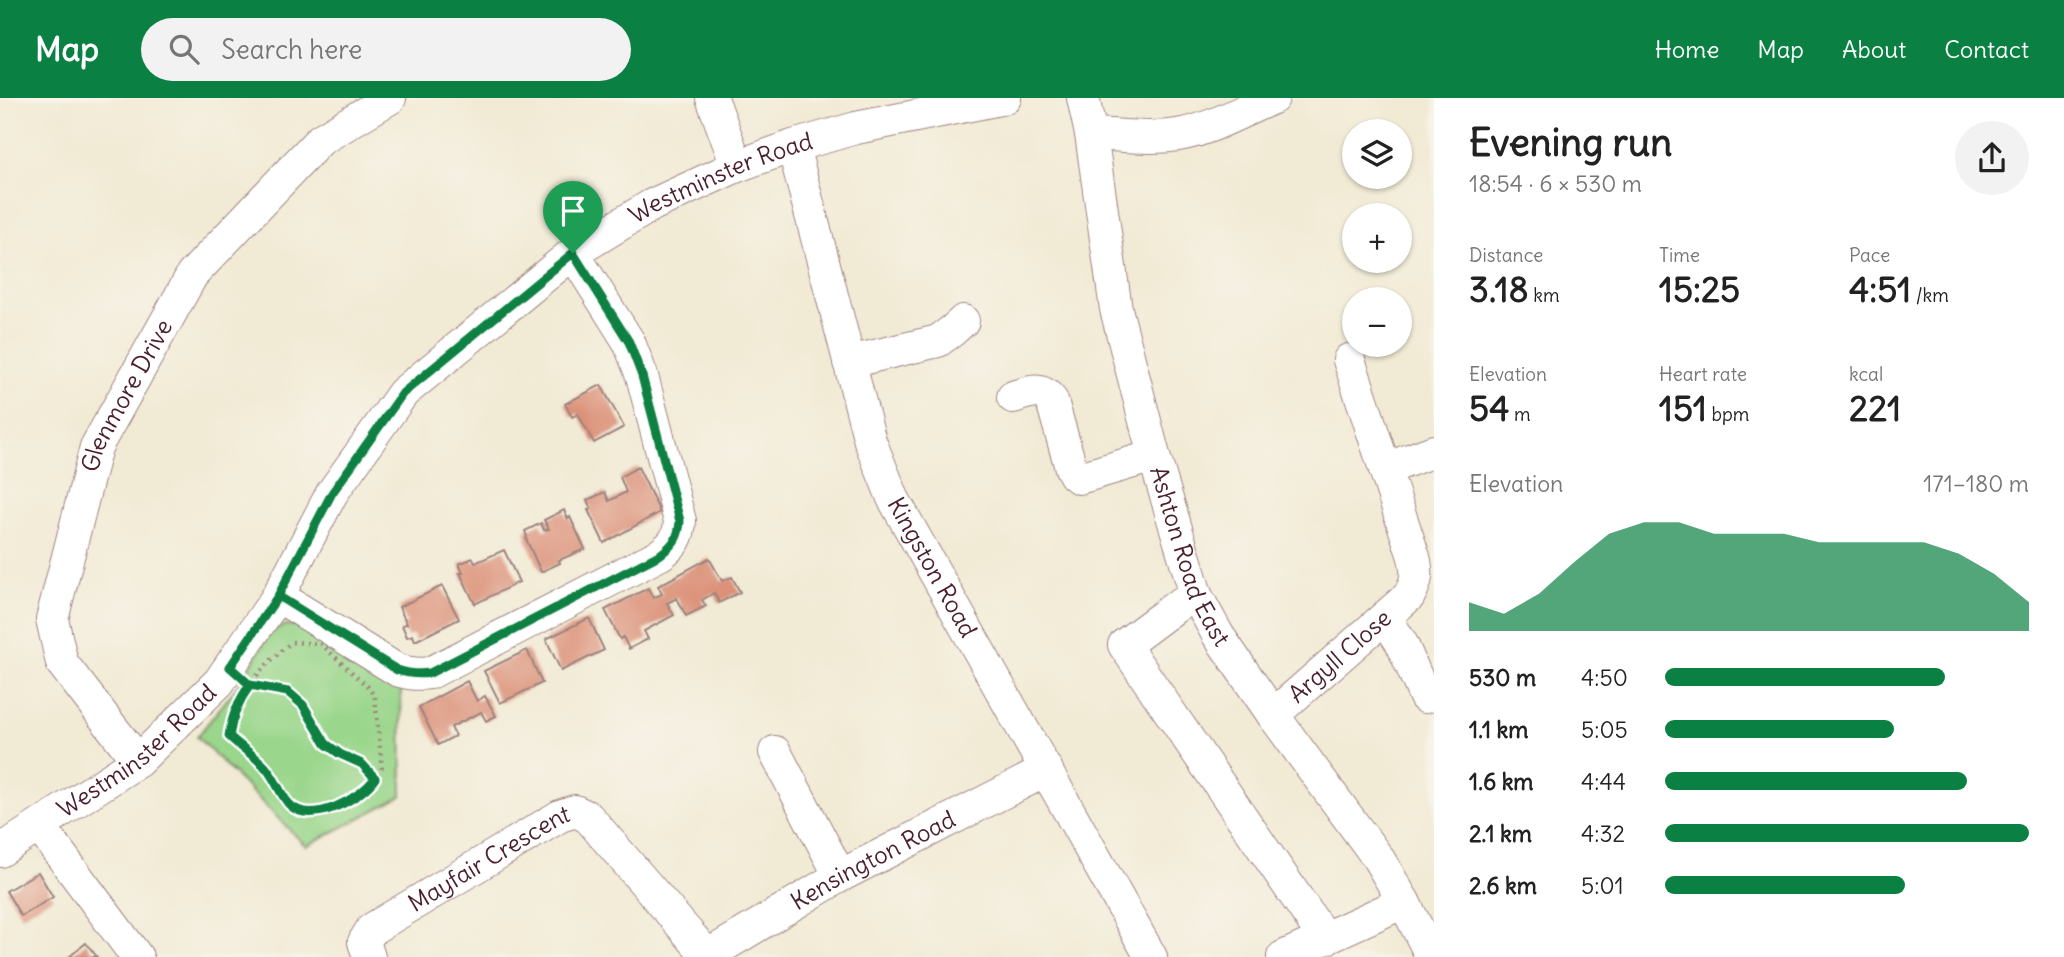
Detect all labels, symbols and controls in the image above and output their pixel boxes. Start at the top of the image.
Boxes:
search box [141,18,631,81]
text: Map [35,28,99,70]
icon: search [165,30,203,68]
text: Search here [221,33,362,66]
text: Home [1655,34,1719,64]
text: Map [1757,34,1804,64]
text: About [1842,34,1906,64]
text: Contact [1944,34,2029,64]
map controls [1342,119,1412,357]
button: layers [1342,119,1412,189]
text: Evening run [1469,119,1672,166]
button: share [1955,121,2029,195]
street label: Westminster Road [623,125,816,230]
text: 18:54 · 6 × 530 m [1469,169,1642,198]
pin [543,181,603,253]
icon: arrive [554,192,592,230]
button: + [1342,203,1412,273]
text: Distance [1469,243,1543,267]
text: Time [1659,243,1700,267]
text: Pace [1849,243,1890,267]
text: 3.18 [1469,267,1529,311]
text: 15:25 [1659,267,1740,311]
text: 4:51 [1849,267,1911,311]
text: km [1529,283,1560,307]
text: /km [1911,283,1949,307]
button: − [1342,287,1412,357]
street label: Glenmore Drive [74,314,178,475]
text: Elevation [1469,362,1547,386]
text: Heart rate [1659,362,1747,386]
text: kcal [1849,362,1883,386]
text: 54 [1469,386,1509,430]
text: 151 [1659,386,1707,430]
text: 221 [1849,386,1901,430]
text: m [1509,402,1531,426]
text: bpm [1707,402,1749,426]
street label: Ashton Road East [1144,463,1237,652]
text: Elevation [1469,469,1563,498]
text: 171–180 m [1923,469,2029,498]
street label: Kingston Road [882,492,984,642]
street label: Argyll Close [1282,603,1397,709]
text: 530 m [1469,663,1536,692]
text: 4:50 [1581,663,1628,692]
street label: Westminster Road [51,677,222,824]
text: 1.1 km [1469,715,1528,744]
text: 5:05 [1581,715,1628,744]
text: 1.6 km [1469,767,1534,796]
text: 4:44 [1581,767,1626,796]
street label: Mayfair Crescent [402,798,573,918]
street label: Kensington Road [785,804,960,916]
text: 2.1 km [1469,819,1532,848]
text: 4:32 [1581,819,1625,848]
text: 2.6 km [1469,871,1537,900]
text: 5:01 [1581,871,1624,900]

